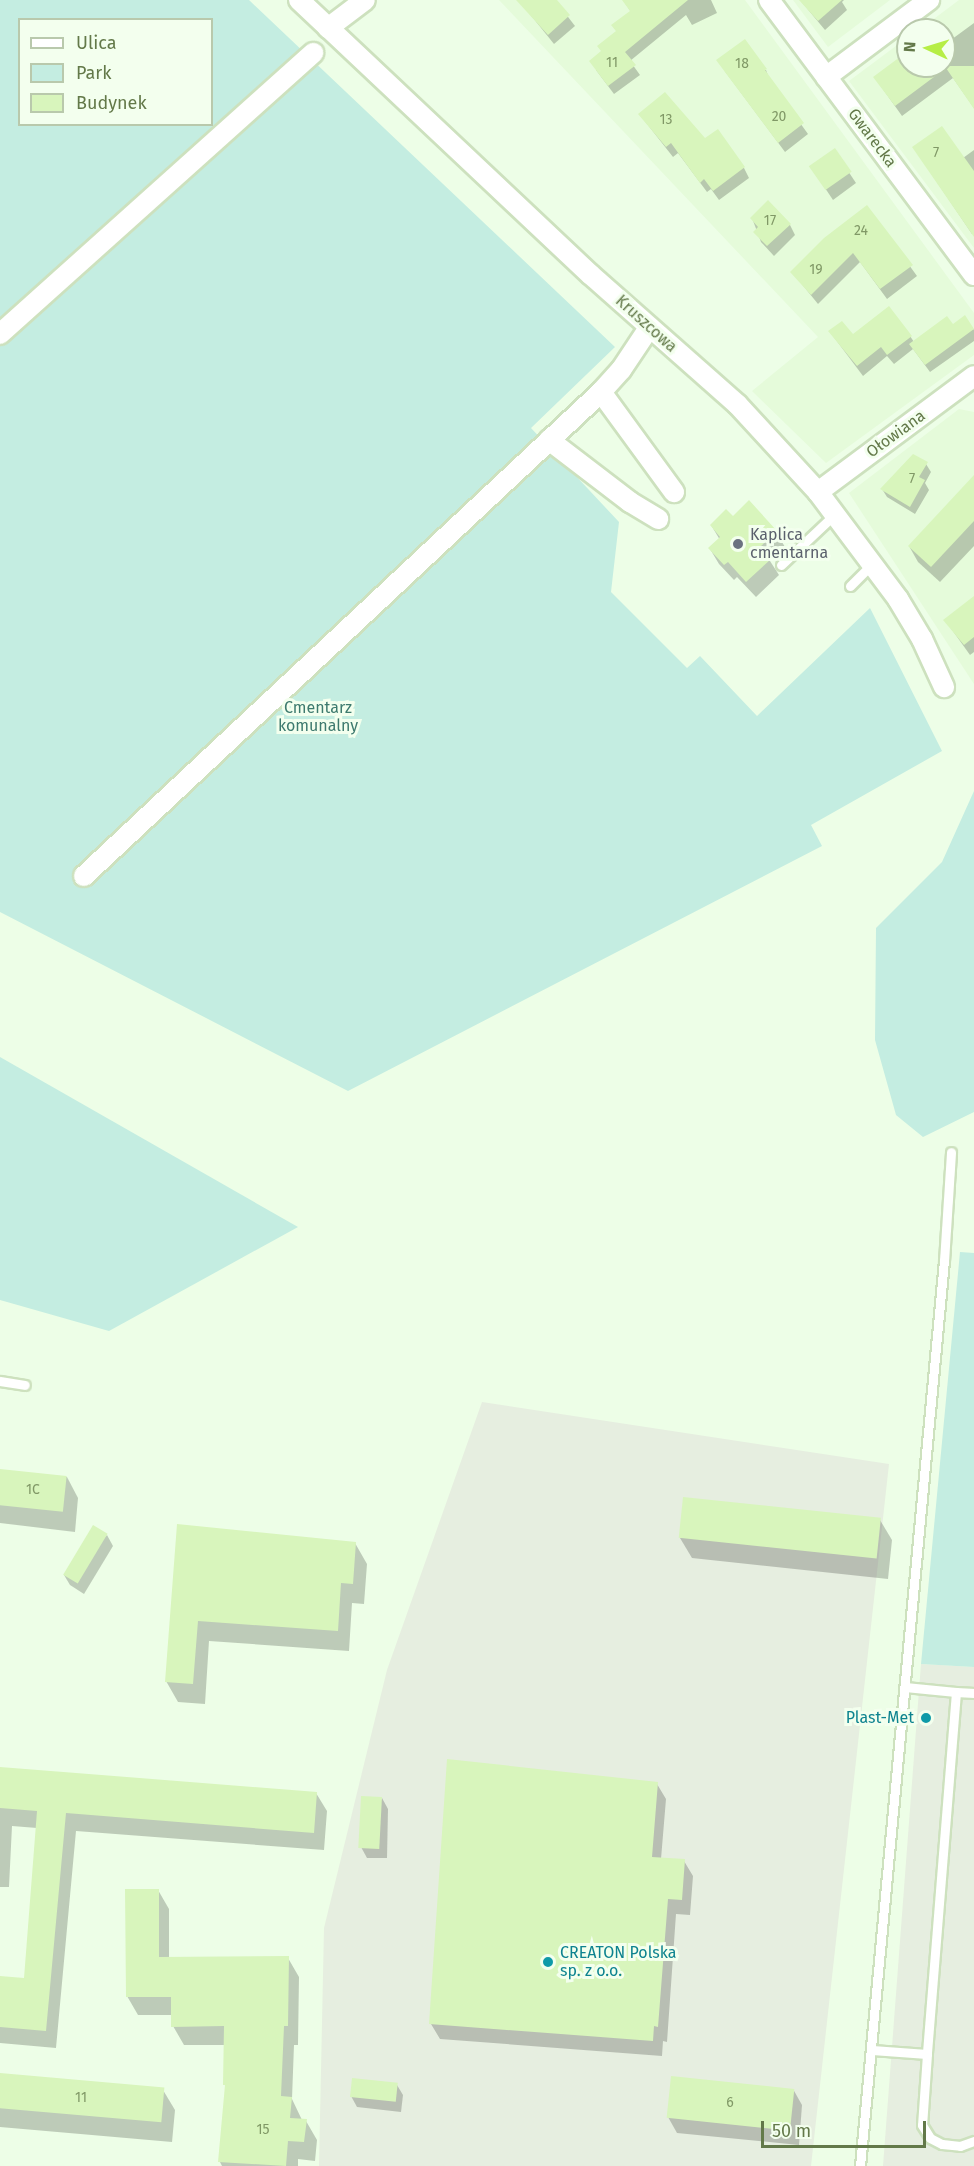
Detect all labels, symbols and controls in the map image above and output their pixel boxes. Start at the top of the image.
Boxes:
legend [18,18,213,126]
north arrow [896,18,956,78]
text: Ulica [76,32,116,54]
text: N [900,41,919,53]
house number: 11 [606,55,618,71]
house number: 18 [735,56,749,72]
text: Park [76,62,111,84]
text: Budynek [76,92,147,114]
street label: Gwarecka [844,105,900,171]
house number: 20 [772,109,786,125]
house number: 13 [659,112,673,128]
house number: 7 [933,145,939,161]
house number: 17 [764,213,776,229]
house number: 24 [854,223,868,239]
house number: 19 [809,262,823,278]
street label: Kruszcowa [611,291,681,357]
street label: Ołowiana [863,406,929,462]
house number: 7 [909,471,915,487]
place label: Kaplica cmentarna [750,525,828,563]
marker: Kaplica cmentarna [731,537,745,551]
park label: Cmentarz komunalny [278,698,358,736]
house number: 1C [26,1482,40,1498]
place label: Plast-Met [846,1708,914,1728]
marker: Plast-Met [919,1711,933,1725]
place label: CREATON Polska sp. z o.o. [560,1943,676,1981]
marker: CREATON Polska sp. z o.o. [541,1955,555,1969]
house number: 11 [75,2090,87,2106]
house number: 6 [726,2095,734,2111]
scale bar [764,2109,929,2147]
text: 50 m [772,2120,811,2142]
house number: 15 [256,2122,270,2138]

